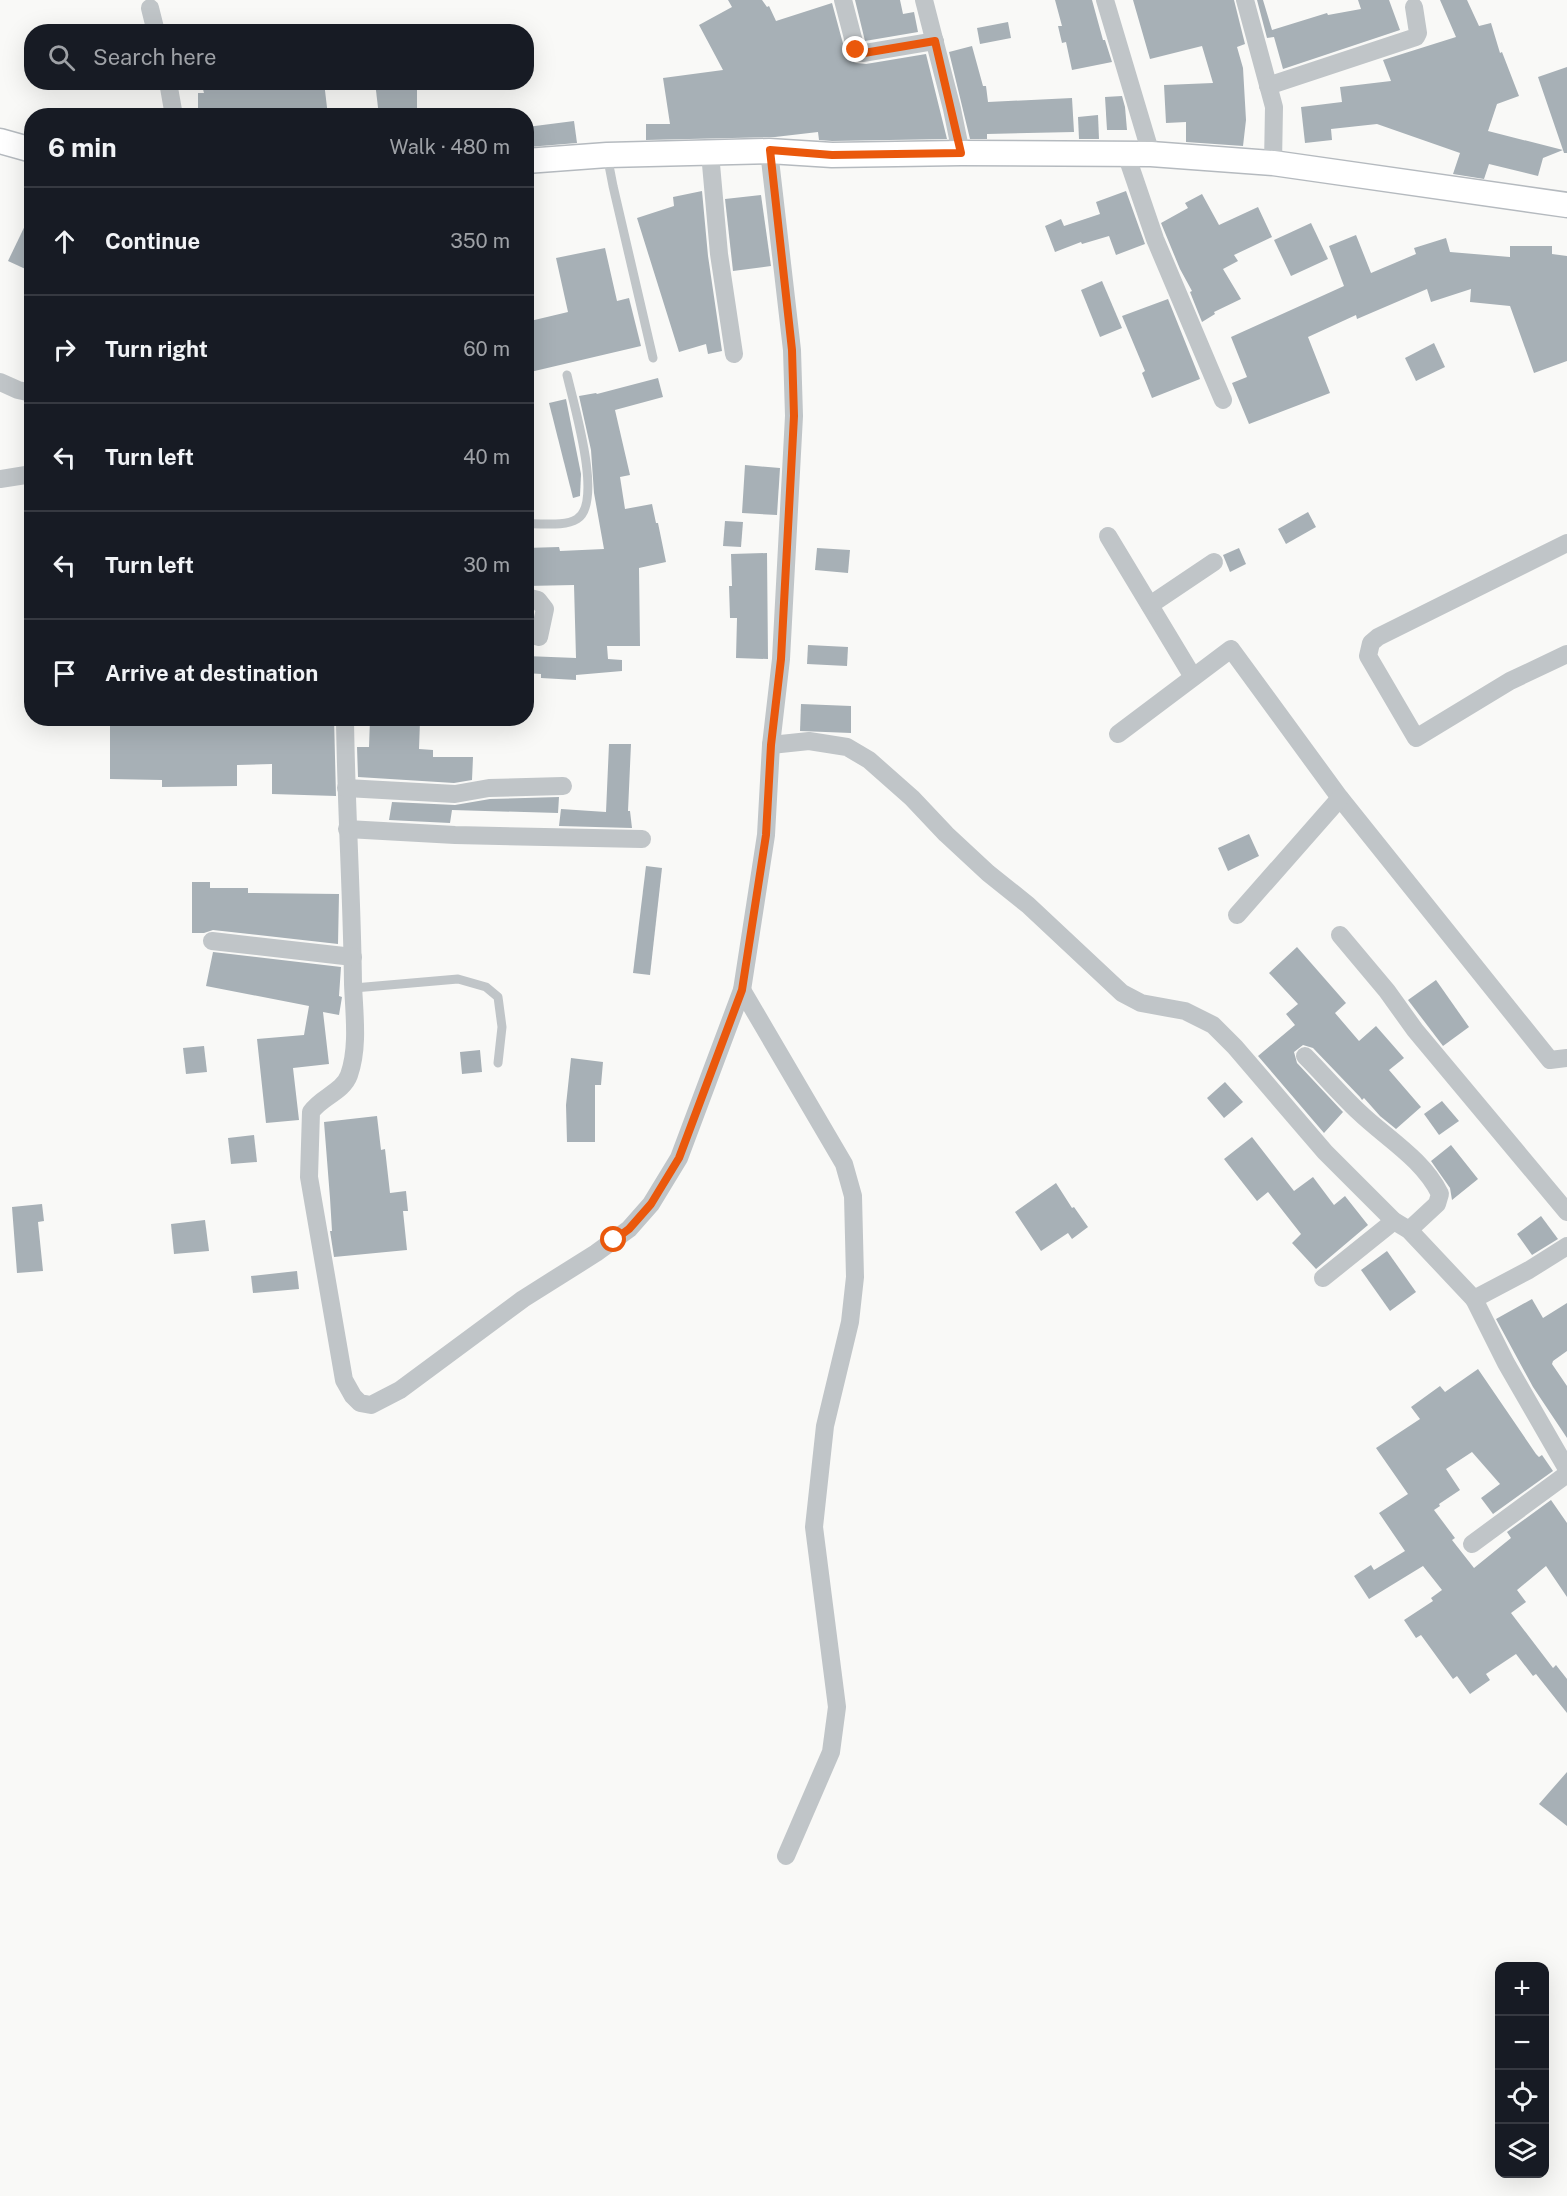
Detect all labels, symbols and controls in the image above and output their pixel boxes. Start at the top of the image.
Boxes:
search box [24,24,534,90]
route end [842,36,868,62]
icon: search [45,41,78,74]
text: Search here [93,44,217,70]
text: 6 min [48,132,117,163]
text: Walk · 480 m [390,135,510,159]
icon: ahead [48,225,81,258]
text: Continue [105,228,200,254]
text: 350 m [450,229,510,253]
icon: right [48,333,81,366]
text: Turn right [105,336,208,362]
text: 60 m [463,337,510,361]
icon: left [48,441,81,474]
text: Turn left [105,444,194,470]
text: 40 m [463,445,510,469]
icon: left [48,549,81,582]
text: Turn left [105,552,194,578]
text: 30 m [463,553,510,577]
icon: arrive [48,657,81,690]
text: Arrive at destination [105,660,318,686]
route start [600,1226,626,1252]
map controls [1495,1962,1549,2178]
button: + [1495,1962,1549,2016]
button: − [1495,2016,1549,2070]
button: locate [1495,2070,1549,2124]
button: layers [1495,2124,1549,2178]

